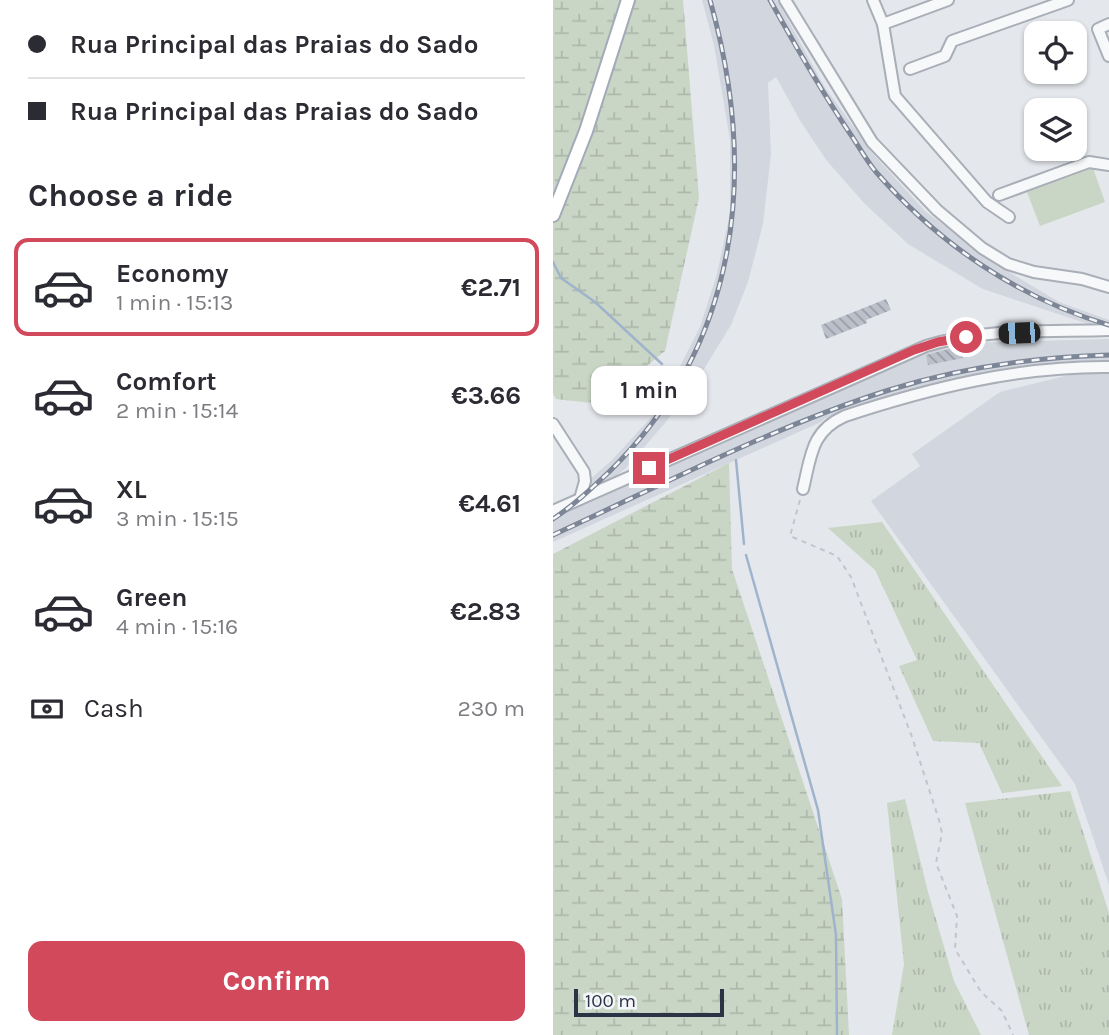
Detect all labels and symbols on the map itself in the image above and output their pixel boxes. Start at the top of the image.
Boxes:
route start [950,321,982,353]
car [998,322,1041,344]
callout: 1 min [591,366,707,416]
route end [633,452,665,484]
scale bar [574,986,725,1018]

